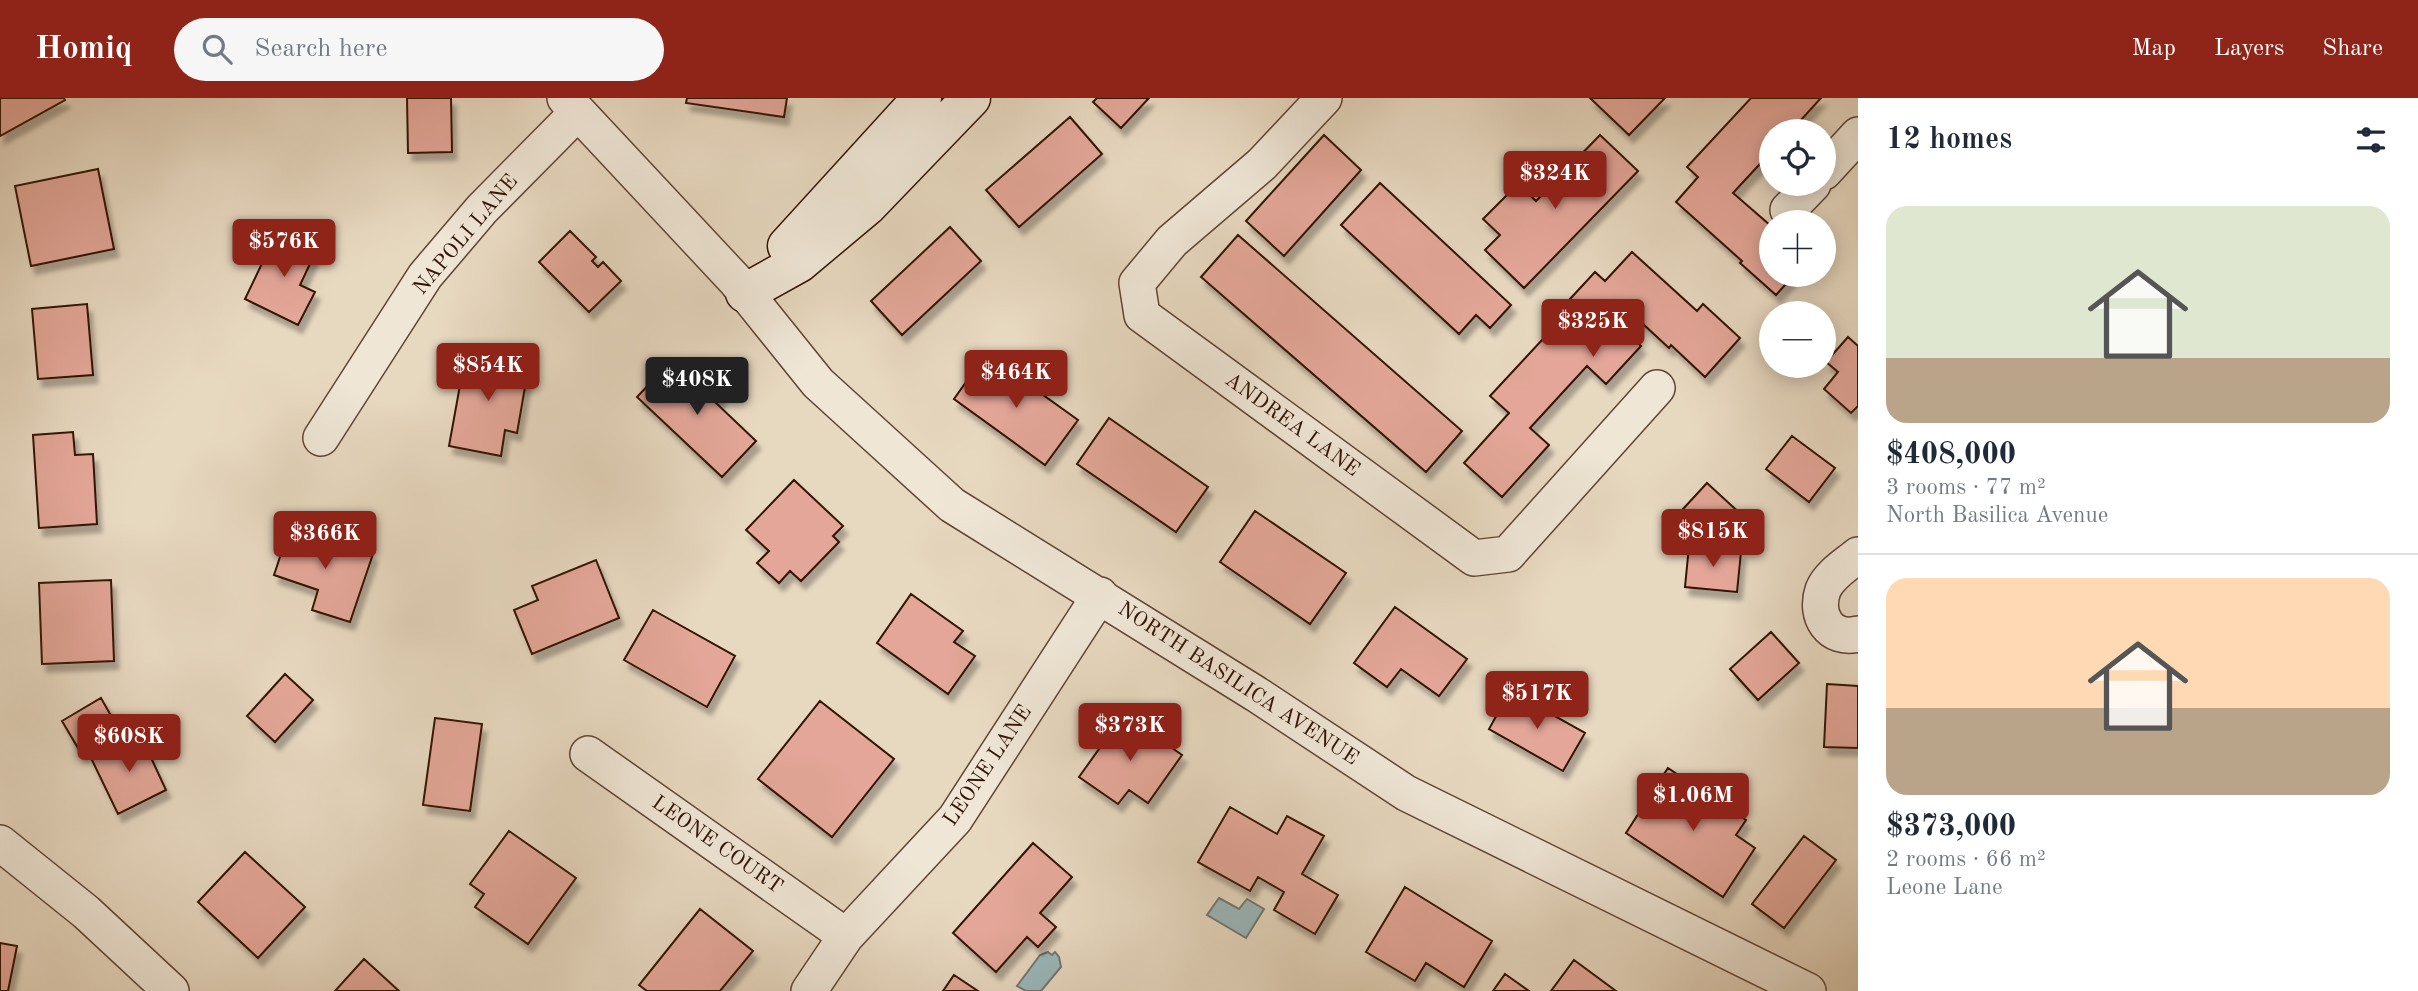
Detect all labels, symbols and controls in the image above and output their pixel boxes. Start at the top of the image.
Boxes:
search box [174,18,664,81]
icon: search [198,30,236,68]
text: Homiq [35,33,132,66]
text: Search here [254,36,387,62]
text: Map [2132,37,2176,61]
text: Layers [2214,37,2284,61]
text: Share [2322,37,2383,61]
map controls [1759,119,1836,378]
button: locate [1759,119,1836,196]
icon: filters [2352,121,2390,159]
text: 12 homes [1886,125,2012,155]
pin: $324K [1506,152,1604,211]
text: $324K [1519,162,1591,185]
street label: NAPOLI LANE [410,171,522,299]
button: + [1759,210,1836,287]
pin: $576K [235,220,333,279]
text: $576K [248,230,320,253]
icon: home [2075,251,2201,377]
pin: $325K [1544,300,1642,359]
button: − [1759,301,1836,378]
text: $325K [1557,310,1629,333]
pin: $854K [439,344,537,403]
pin: $464K [967,350,1065,410]
text: $854K [452,354,524,377]
pin: $408K [648,358,746,417]
text: $464K [980,361,1052,384]
text: $408K [661,368,733,391]
street label: ANDREA LANE [1221,369,1363,481]
text: $408,000 [1886,440,2016,470]
text: 3 rooms · 77 m² [1886,476,2046,499]
text: North Basilica Avenue [1886,504,2108,527]
pin: $815K [1664,510,1762,569]
pin: $366K [276,512,374,571]
text: $815K [1677,520,1749,543]
text: $366K [289,522,361,545]
street label: NORTH BASILICA AVENUE [1114,598,1362,770]
icon: home [2075,623,2201,749]
pin: $517K [1488,672,1586,731]
text: $517K [1501,682,1573,705]
street label: LEONE LANE [940,702,1036,830]
pin: $373K [1081,704,1179,763]
pin: $608K [80,714,178,774]
text: $373K [1094,714,1166,737]
text: $608K [93,725,165,748]
pin: $1.06M [1636,774,1750,833]
text: $1.06M [1653,784,1733,807]
street label: LEONE COURT [648,792,786,898]
text: $373,000 [1886,812,2016,842]
text: 2 rooms · 66 m² [1886,848,2046,871]
text: Leone Lane [1886,876,2003,899]

